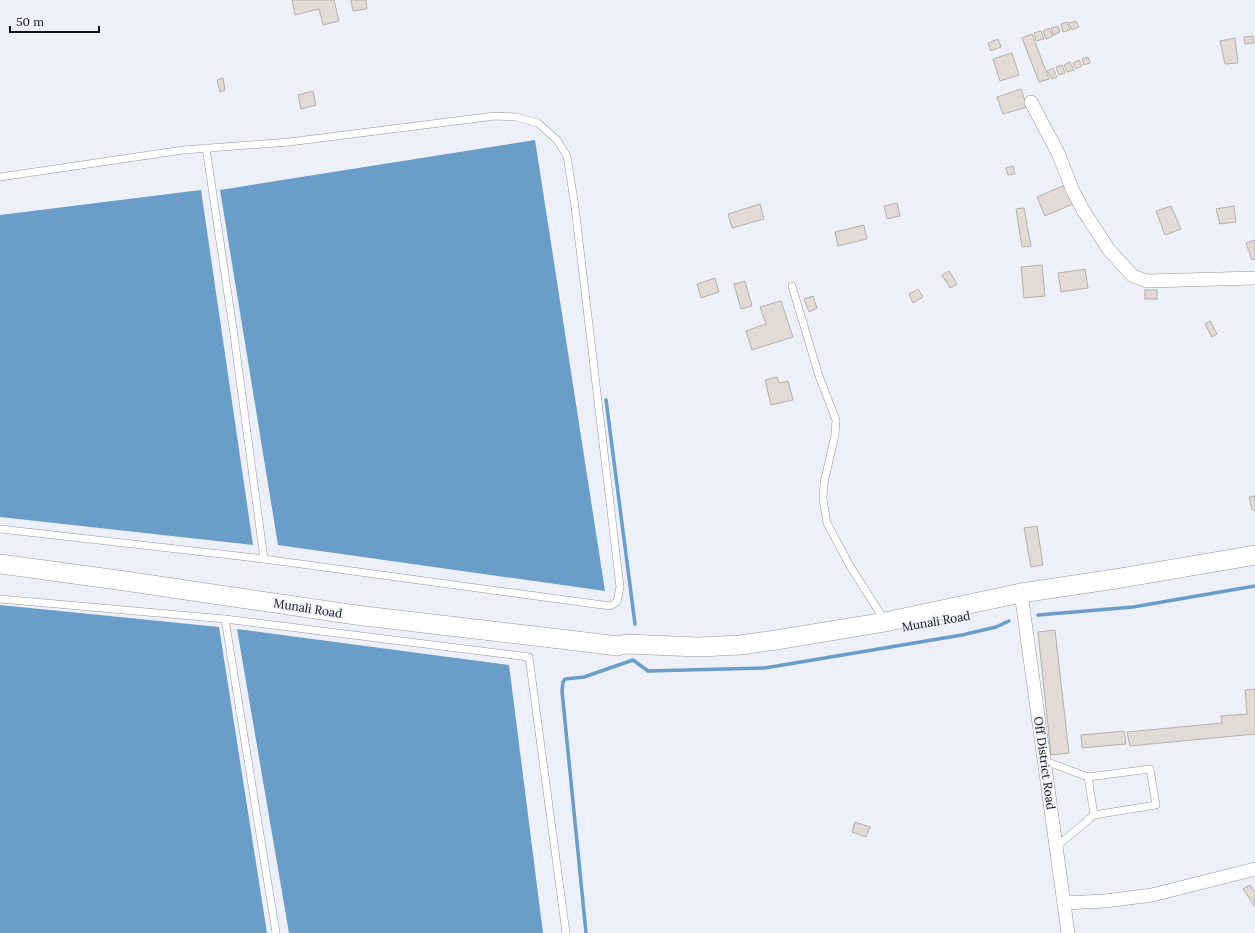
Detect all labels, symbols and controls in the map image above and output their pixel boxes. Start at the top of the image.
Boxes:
scale bar [10,8,99,34]
text: 50 m [16,14,44,29]
street label: Munali Road [273,595,343,621]
street label: Munali Road [901,608,971,634]
street label: Off District Road [1031,715,1059,811]

